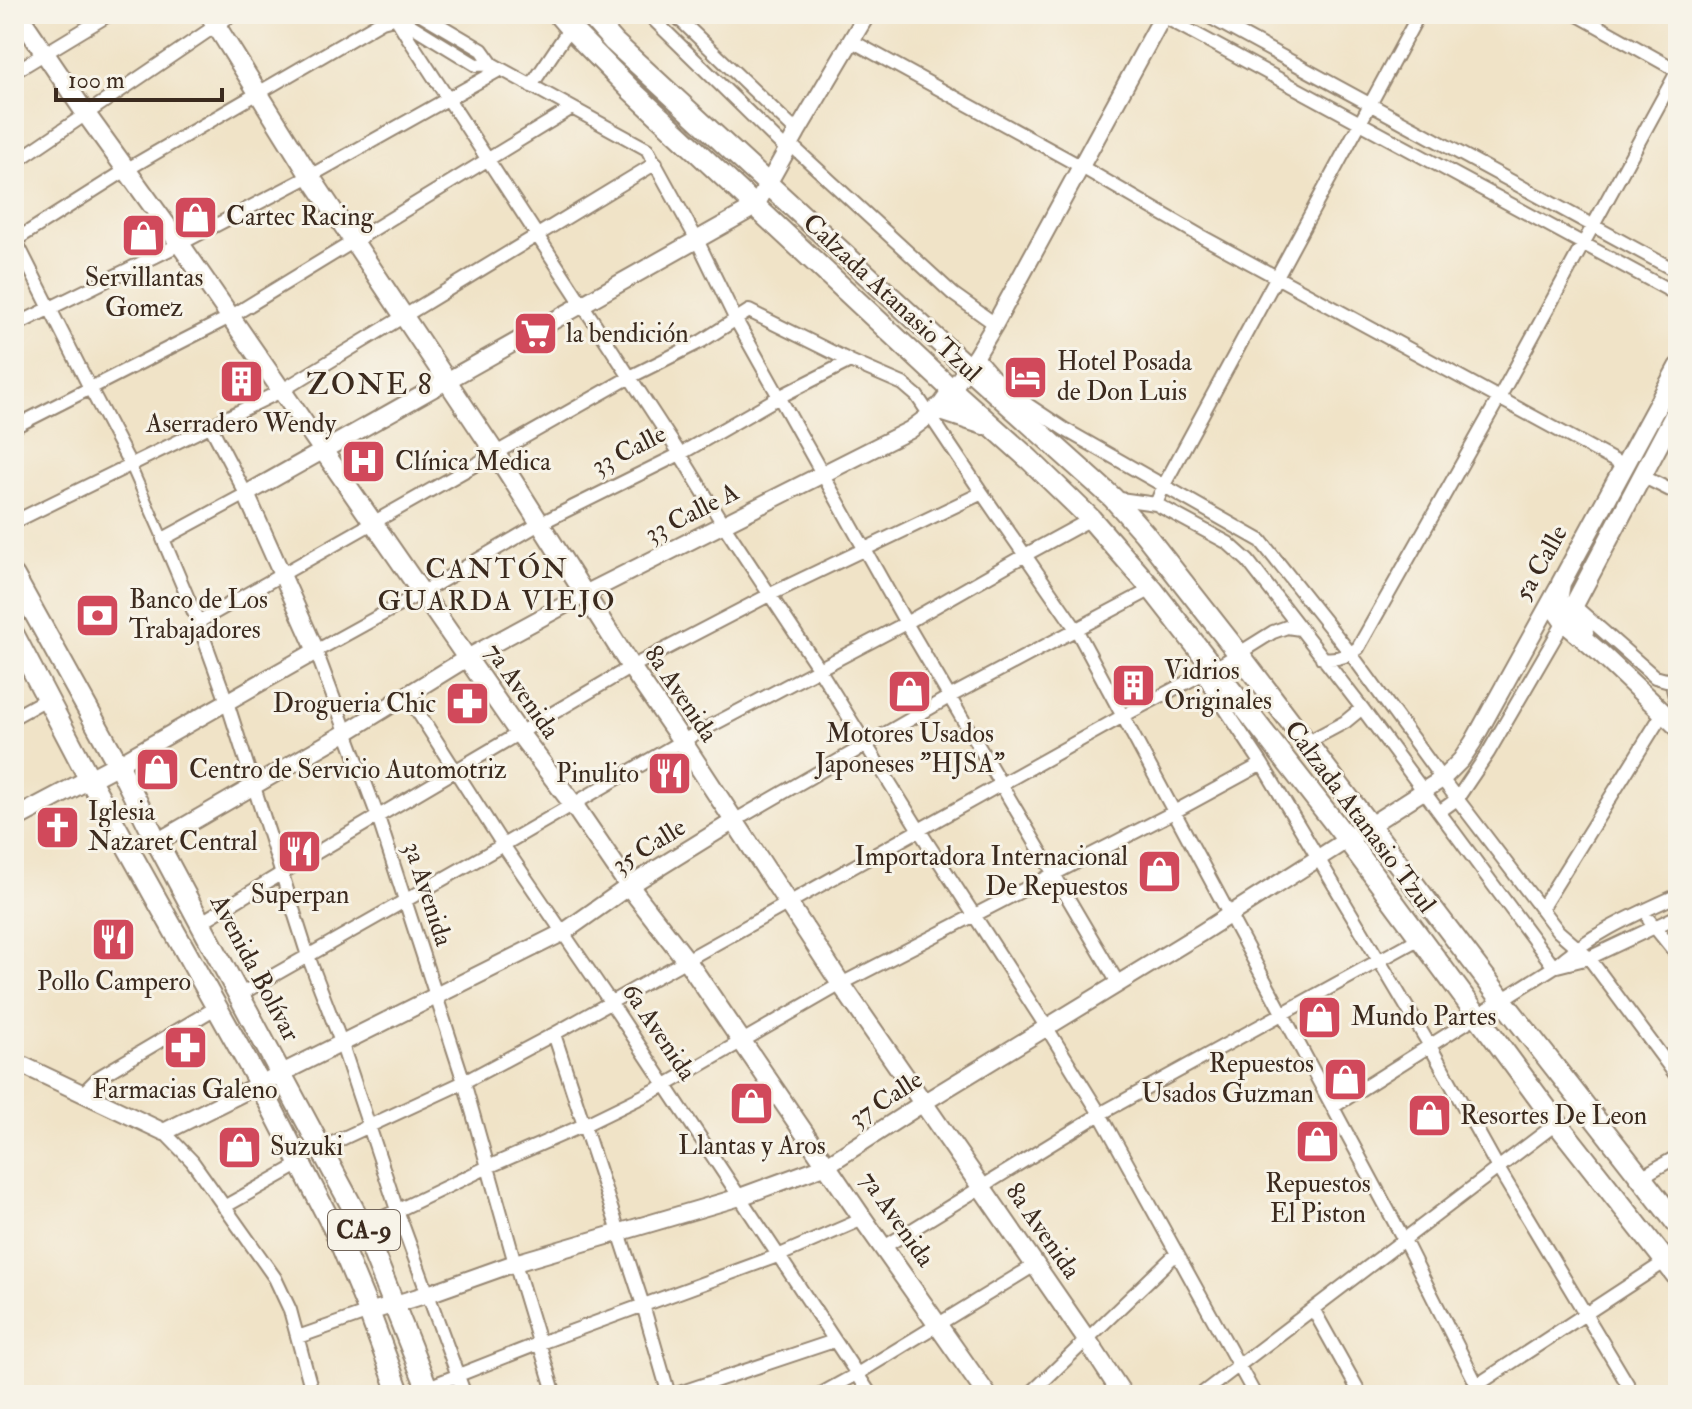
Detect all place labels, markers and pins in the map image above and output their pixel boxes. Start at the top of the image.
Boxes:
shop icon: Cartec Racing [171,193,219,241]
place label: Cartec Racing [226,201,375,233]
shop icon: Servillantas Gomez [120,211,168,259]
place label: Servillantas Gomez [85,262,203,324]
supermarket icon: la bendición [511,310,559,358]
place label: la bendición [566,318,689,350]
place label: Hotel Posada de Don Luis [1057,346,1192,408]
hotel icon: Hotel Posada de Don Luis [1002,353,1050,401]
building icon: Aserradero Wendy [217,357,265,405]
place label: Aserradero Wendy [145,408,337,440]
hospital icon: Clínica Medica [340,438,388,486]
place label: Clínica Medica [395,446,551,478]
place label: Banco de Los Trabajadores [129,584,268,646]
bank icon: Banco de Los Trabajadores [74,591,122,639]
place label: Vidrios Originales [1164,655,1272,717]
building icon: Vidrios Originales [1109,662,1157,710]
shop icon: Motores Usados Japoneses "HJSA" [886,667,934,715]
pharmacy icon: Drogueria Chic [443,680,491,728]
place label: Drogueria Chic [273,688,436,720]
place label: Motores Usados Japoneses "HJSA" [814,718,1005,781]
shop icon: Centro de Servicio Automotriz [134,746,182,794]
restaurant icon: Pinulito [646,750,694,798]
place label: Centro de Servicio Automotriz [189,754,507,786]
place label: Pinulito [556,758,639,790]
place label: Iglesia Nazaret Central [88,796,258,858]
church icon: Iglesia Nazaret Central [33,803,81,851]
restaurant icon: Superpan [276,828,324,876]
place label: Importadora Internacional De Repuestos [854,841,1128,904]
shop icon: Importadora Internacional De Repuestos [1135,848,1183,896]
place label: Superpan [251,879,349,912]
restaurant icon: Pollo Campero [90,915,138,963]
place label: Pollo Campero [37,966,191,999]
shop icon: Mundo Partes [1296,993,1344,1041]
place label: Mundo Partes [1351,1001,1497,1033]
pharmacy icon: Farmacias Galeno [161,1023,209,1071]
place label: Repuestos Usados Guzman [1141,1048,1314,1110]
shop icon: Repuestos Usados Guzman [1321,1055,1369,1103]
place label: Farmacias Galeno [92,1074,278,1106]
shop icon: Llantas y Aros [728,1079,776,1127]
shop icon: Resortes De Leon [1405,1092,1453,1140]
place label: Resortes De Leon [1460,1100,1647,1132]
shop icon: Repuestos El Piston [1294,1117,1342,1165]
shop icon: Suzuki [215,1123,263,1171]
place label: Llantas y Aros [678,1130,826,1162]
place label: Suzuki [270,1131,343,1163]
place label: Repuestos El Piston [1265,1168,1371,1230]

